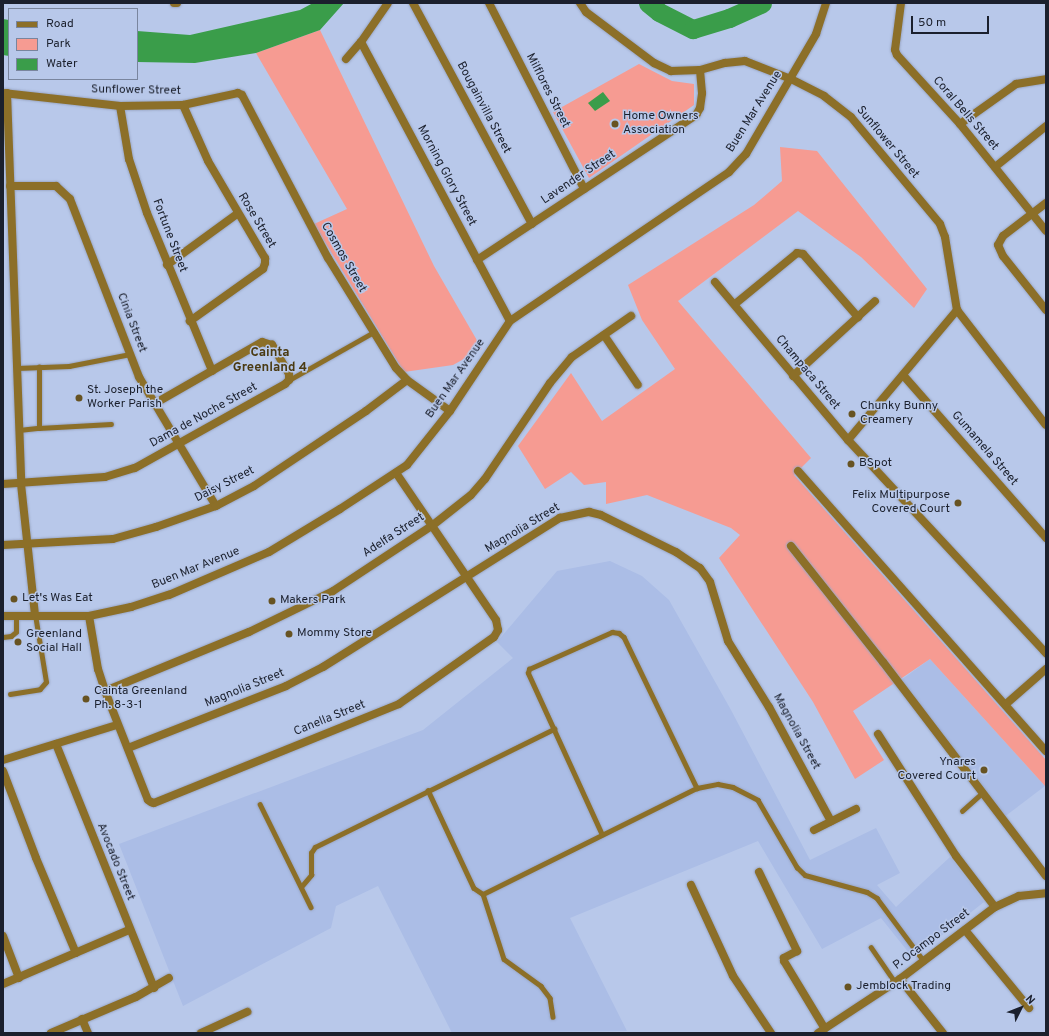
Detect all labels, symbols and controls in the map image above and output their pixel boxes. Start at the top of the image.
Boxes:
legend [8,8,138,80]
scale bar [913,8,991,34]
text: 50 m [918,15,946,31]
text: Road [46,16,74,32]
text: Park [46,36,71,52]
street label: Milflores Street [522,51,572,131]
text: Water [46,56,78,72]
street label: Bougainvilla Street [453,60,513,156]
street label: Buen Mar Avenue [724,68,786,156]
street label: Coral Bells Street [929,74,1001,154]
street label: Sunflower Street [91,83,181,99]
street label: Sunflower Street [853,104,921,182]
place label: Home Owners Association [623,110,699,138]
marker: Home Owners Association [610,119,620,129]
street label: Morning Glory Street [413,123,479,229]
street label: Lavender Street [539,148,619,208]
street label: Rose Street [234,191,278,251]
street label: Fortune Street [148,197,190,275]
street label: Cosmos Street [317,220,369,296]
street label: Cinia Street [113,291,149,355]
street label: Champaca Street [772,333,842,413]
street label: Buen Mar Avenue [423,336,489,422]
district label: Cainta Greenland 4 [233,346,307,377]
street label: Dama de Noche Street [148,381,260,451]
place label: St. Joseph the Worker Parish [87,384,163,412]
marker: St. Joseph the Worker Parish [74,393,84,403]
place label: Chunky Bunny Creamery [860,400,938,428]
marker: Chunky Bunny Creamery [847,409,857,419]
street label: Gumamela Street [948,409,1020,489]
place label: BSpot [859,457,892,471]
marker: BSpot [846,459,856,469]
street label: Daisy Street [193,464,257,506]
place label: Felix Multipurpose Covered Court [852,489,950,517]
marker: Felix Multipurpose Covered Court [953,498,963,508]
street label: Magnolia Street [483,501,563,557]
street label: Adelfa Street [361,511,427,561]
street label: Buen Mar Avenue [150,545,242,593]
place label: Let's Was Eat [22,592,93,606]
marker: Let's Was Eat [9,594,19,604]
place label: Makers Park [280,594,346,608]
marker: Makers Park [267,596,277,606]
place label: Mommy Store [297,627,372,641]
place label: Greenland Social Hall [26,628,82,656]
marker: Mommy Store [284,629,294,639]
marker: Greenland Social Hall [13,637,23,647]
street label: Magnolia Street [203,666,287,712]
place label: Cainta Greenland Ph. 8-3-1 [94,685,187,713]
street label: Magnolia Street [769,692,823,772]
marker: Cainta Greenland Ph. 8-3-1 [81,694,91,704]
street label: Canella Street [292,698,368,740]
place label: Ynares Covered Court [898,756,976,784]
marker: Ynares Covered Court [979,765,989,775]
street label: Avocado Street [93,821,137,903]
street label: P. Ocampo Street [891,906,973,974]
place label: Jemblock Trading [856,980,952,994]
marker: Jemblock Trading [843,982,853,992]
north arrow [1001,988,1041,1028]
text: N [1022,992,1038,1008]

